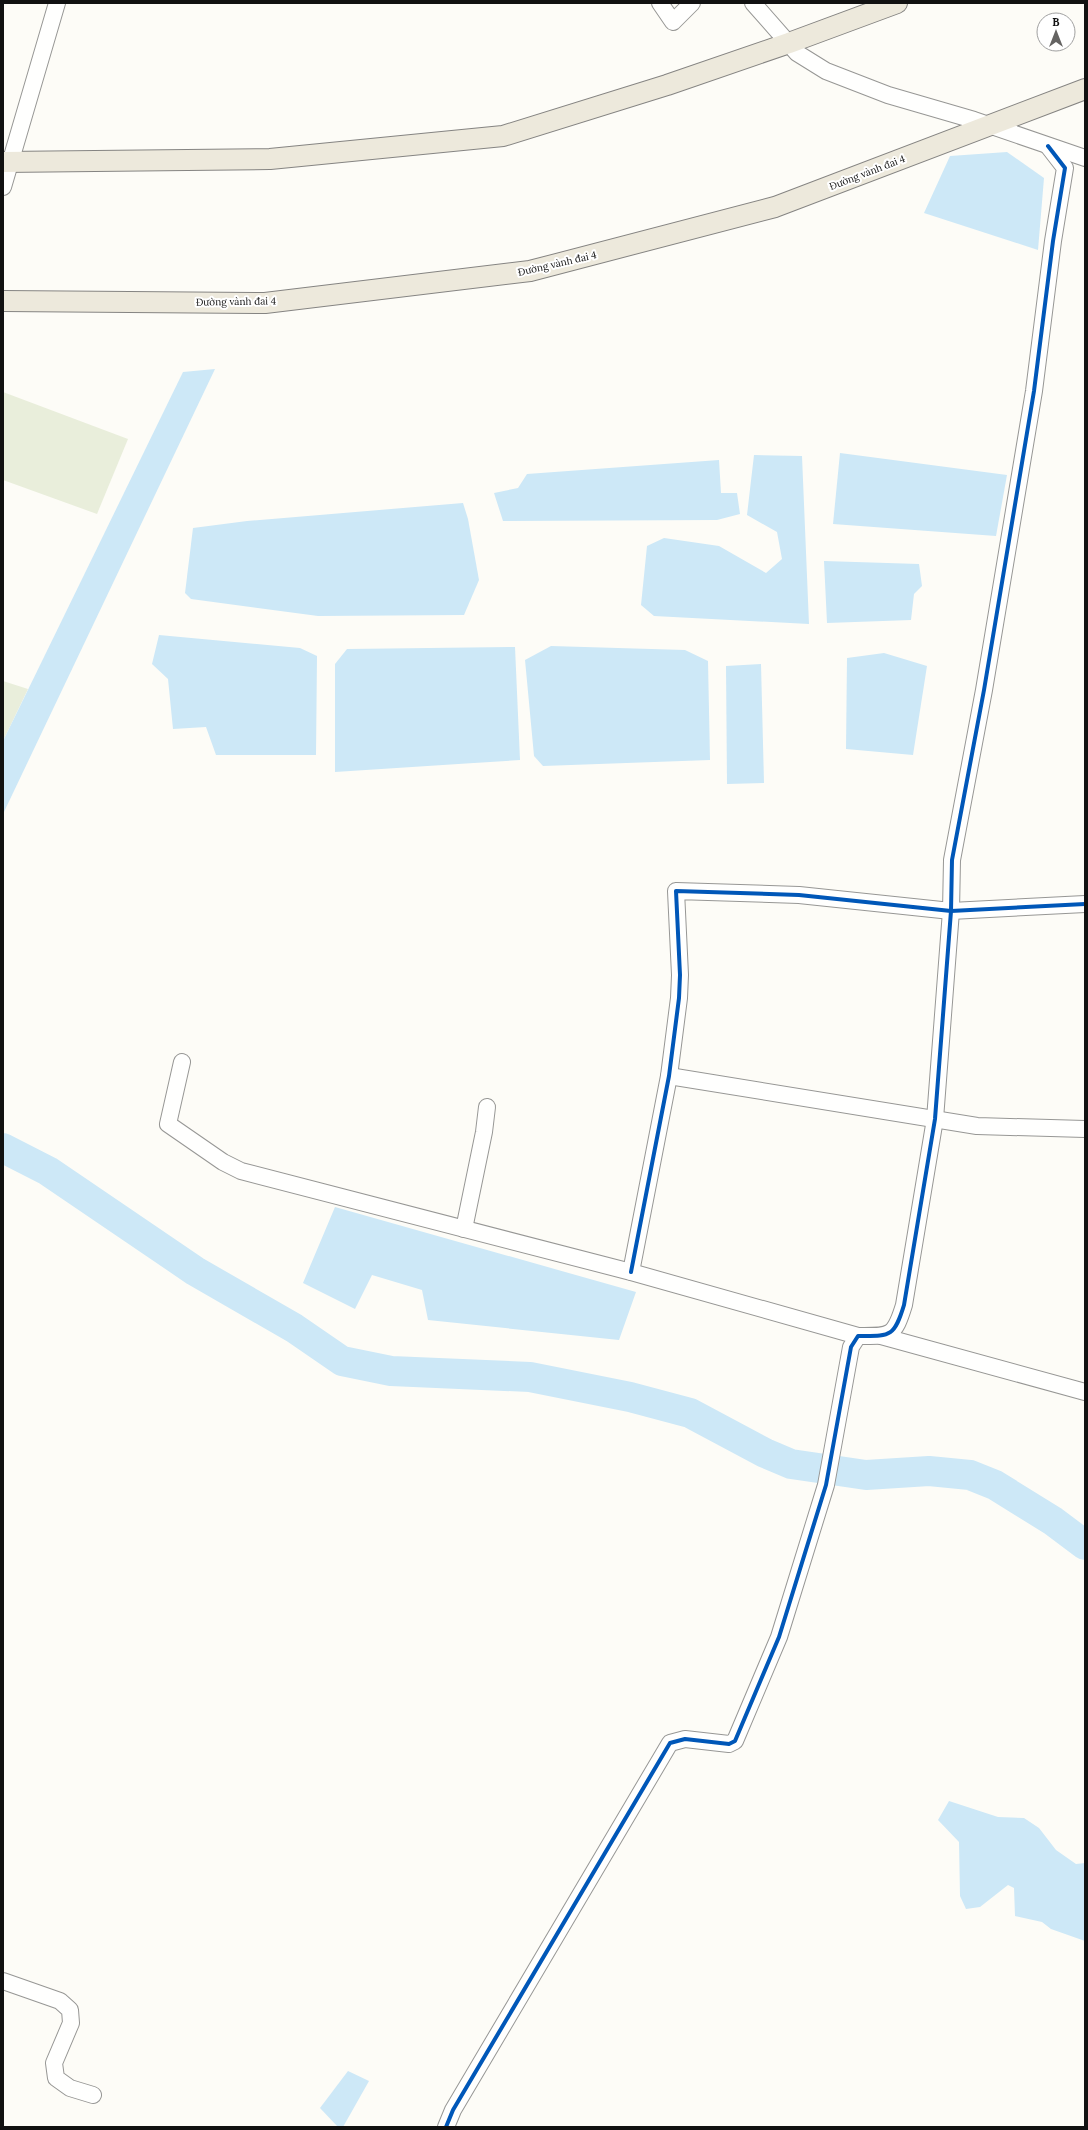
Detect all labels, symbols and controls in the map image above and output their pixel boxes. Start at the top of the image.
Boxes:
north arrow [1036,12,1076,52]
text: B [1052,15,1060,29]
street label: Đường vành đai 4 [827,152,908,193]
street label: Đường vành đai 4 [517,248,598,279]
street label: Đường vành đai 4 [196,294,277,309]

